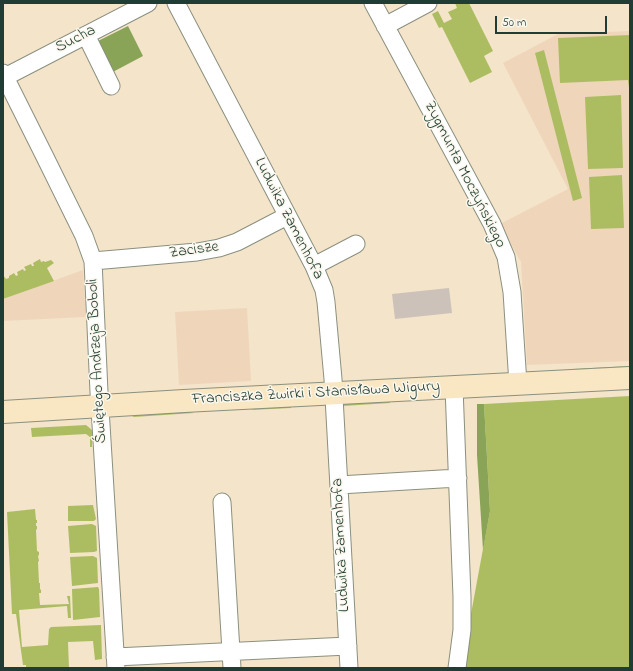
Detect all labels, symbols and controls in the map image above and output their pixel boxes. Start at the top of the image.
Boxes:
scale bar [497,8,609,34]
text: 50 m [502,14,526,32]
street label: Sucha [53,22,99,58]
street label: Zygmunta Moczyńskiego [419,98,509,252]
street label: Ludwika Zamenhofa [249,155,327,283]
street label: Zacisze [168,238,220,264]
street label: Świętego Andrzeja Boboli [84,278,112,444]
street label: Franciszka Żwirki i Stanisława Wigury [192,378,440,410]
street label: Ludwika Zamenhofa [329,477,355,613]

